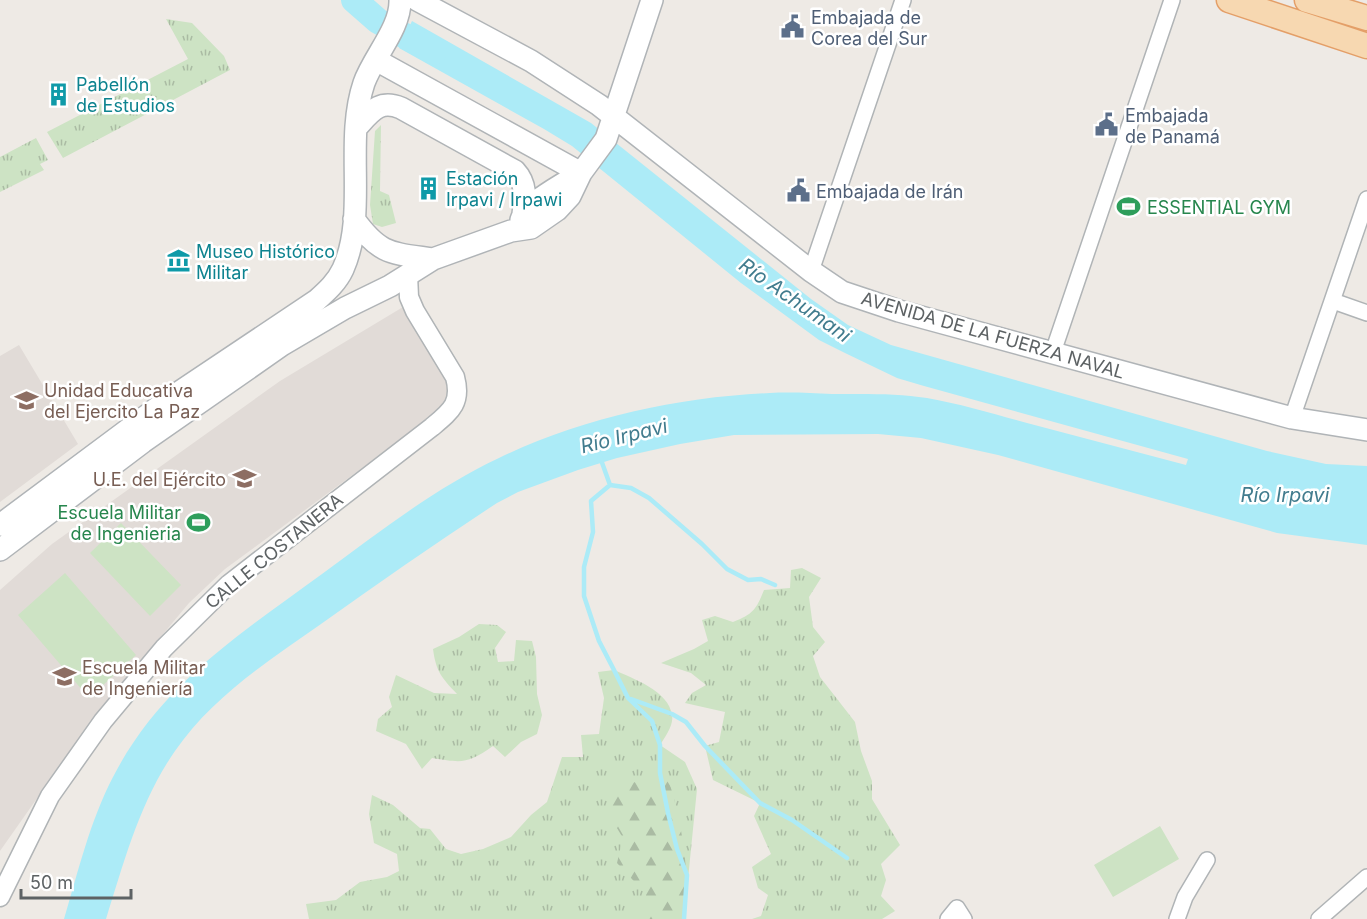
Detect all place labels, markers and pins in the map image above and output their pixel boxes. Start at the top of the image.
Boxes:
place label: Embajada de Corea del Sur [811,7,927,49]
public building icon: Embajada de Corea del Sur [780,14,806,40]
place label: Pabellón de Estudios [76,74,175,116]
building icon: Pabellón de Estudios [45,81,71,107]
place label: Embajada de Panamá [1125,105,1220,147]
public building icon: Embajada de Panamá [1094,112,1120,138]
place label: Estación Irpavi / Irpawi [446,168,562,210]
building icon: Estación Irpavi / Irpawi [415,175,441,201]
public building icon: Embajada de Irán [785,178,811,204]
place label: Embajada de Irán [816,181,963,202]
sports icon: ESSENTIAL GYM [1116,194,1142,220]
place label: ESSENTIAL GYM [1147,197,1291,218]
place label: Museo Histórico Militar [196,241,335,283]
museum icon: Museo Histórico Militar [165,248,191,274]
place label: Unidad Educativa del Ejercito La Paz [44,380,200,422]
school or university icon: Unidad Educativa del Ejercito La Paz [13,387,39,413]
school or university icon: U.E. del Ejército [231,466,257,492]
place label: U.E. del Ejército [93,469,226,490]
place label: Escuela Militar de Ingenieria [58,502,181,544]
sports icon: Escuela Militar de Ingenieria [186,509,212,535]
place label: Escuela Militar de Ingeniería [82,657,206,699]
school or university icon: Escuela Militar de Ingeniería [51,664,77,690]

